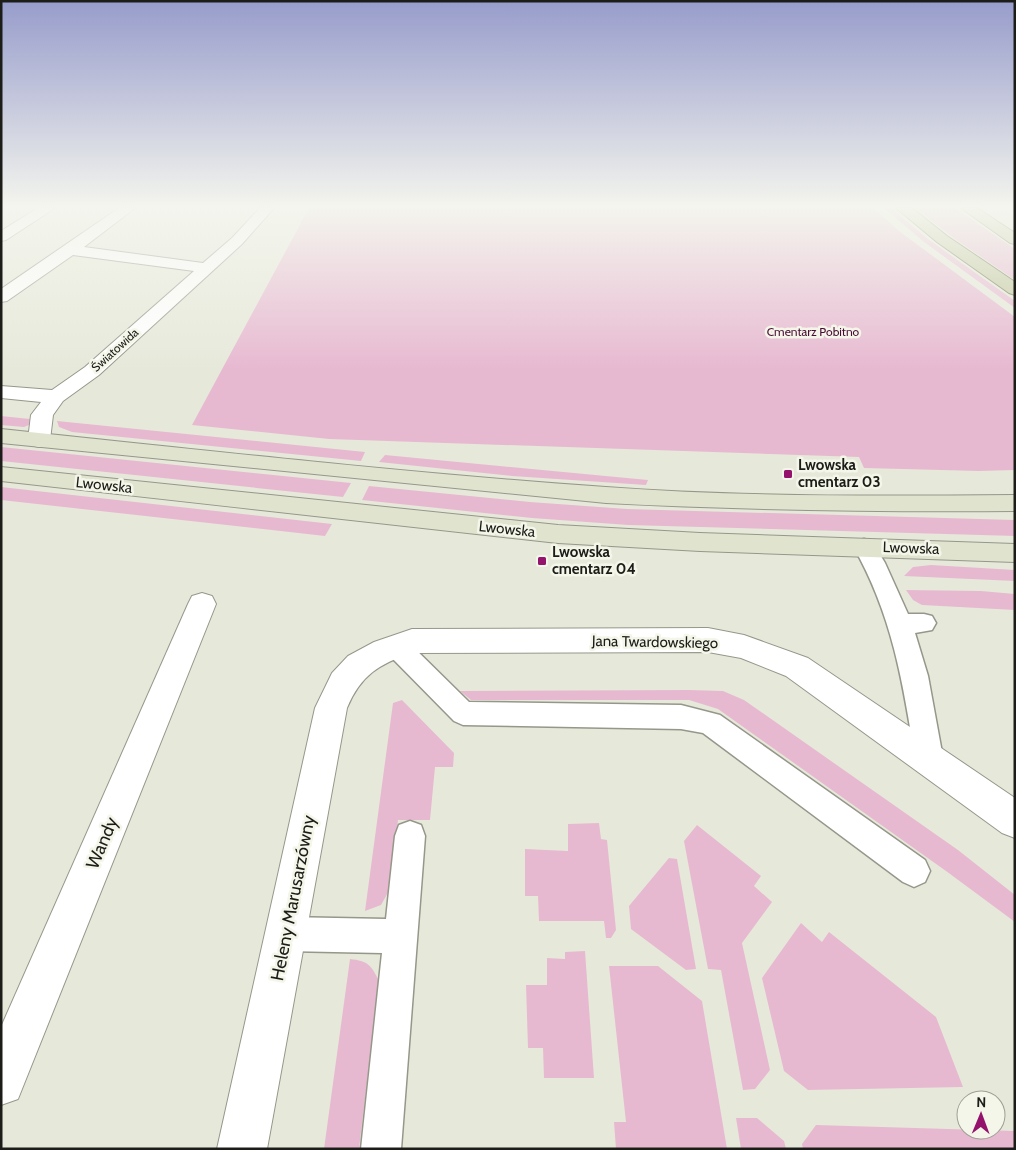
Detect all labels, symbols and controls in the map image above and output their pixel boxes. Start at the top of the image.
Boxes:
street label: Światowida [88,324,141,375]
park label: Cmentarz Pobitno [767,324,860,339]
place label: Lwowska cmentarz 03 [798,456,880,491]
marker: Lwowska cmentarz 03 [782,468,794,480]
street label: Lwowska [75,473,134,497]
street label: Lwowska [478,517,537,541]
street label: Lwowska [882,538,940,558]
place label: Lwowska cmentarz 04 [552,543,636,578]
marker: Lwowska cmentarz 04 [536,555,548,567]
street label: Jana Twardowskiego [591,632,718,652]
street label: Heleny Marusarzówny [266,813,320,983]
street label: Wandy [81,814,123,872]
north arrow [956,1090,1006,1140]
text: N [976,1093,986,1111]

